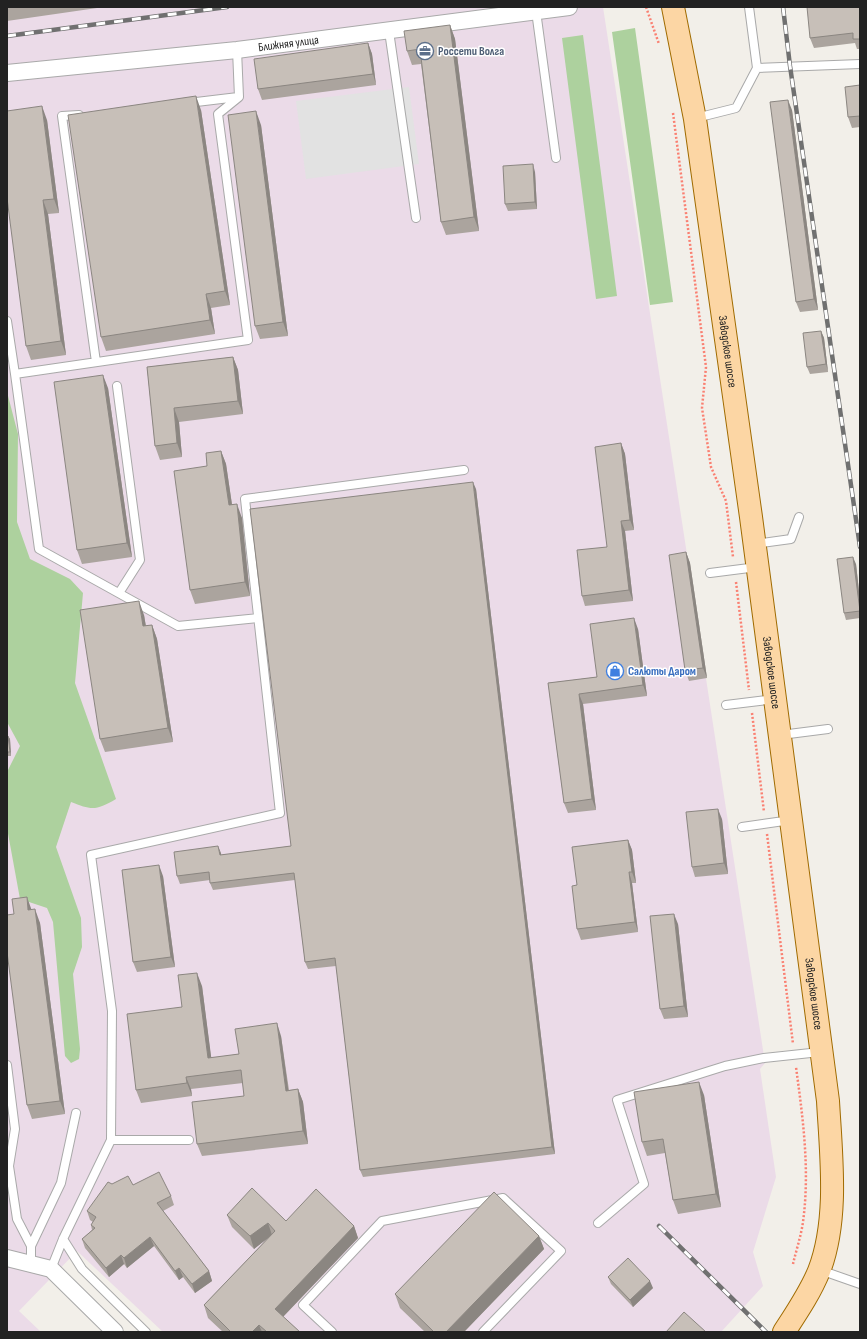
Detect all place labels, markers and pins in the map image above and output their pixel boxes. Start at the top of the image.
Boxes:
office icon: Россети Волга [415,41,435,61]
place label: Россети Волга [438,44,504,59]
shop icon: Салюты Даром [605,661,625,681]
place label: Салюты Даром [628,664,696,679]

